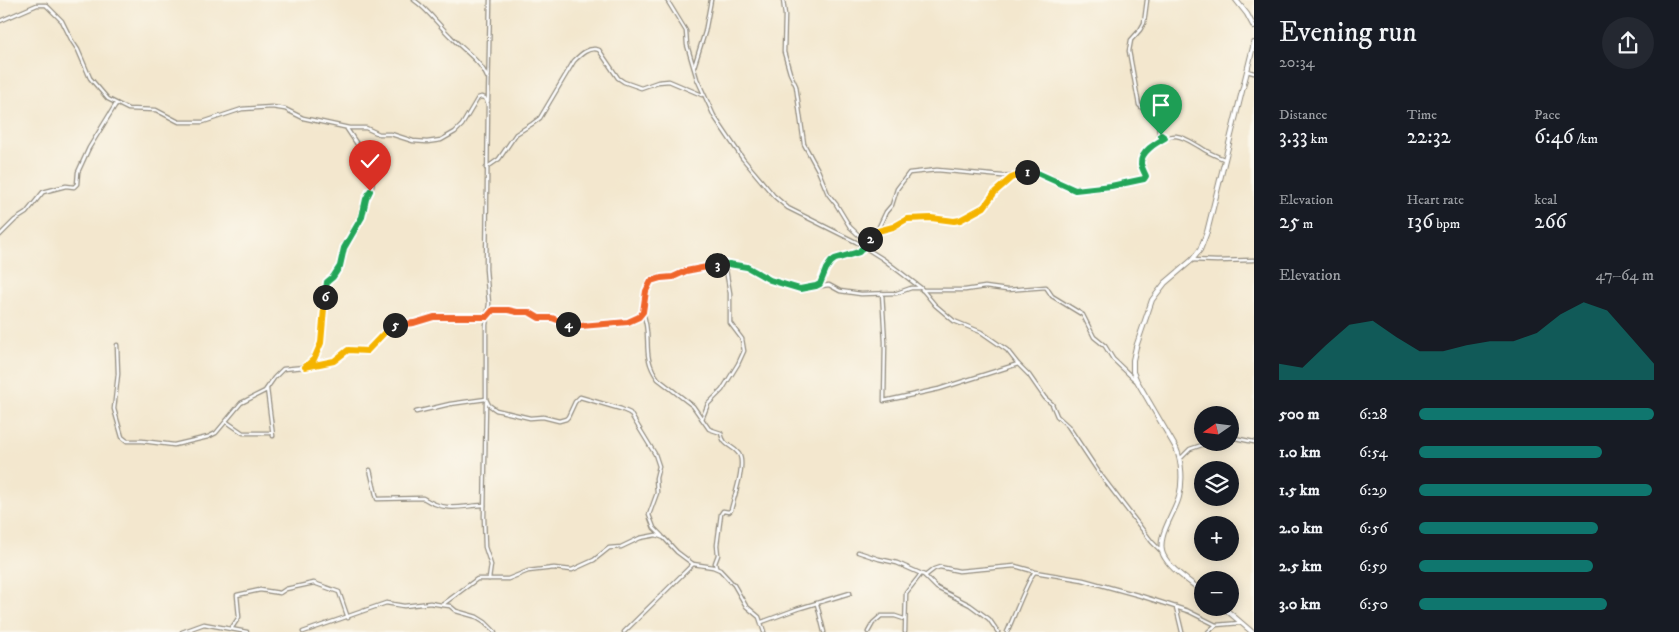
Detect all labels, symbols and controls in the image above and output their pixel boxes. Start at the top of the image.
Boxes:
text: Evening run [1279,15,1417,50]
button: share [1602,17,1654,69]
text: 20:34 [1279,52,1315,72]
pin [1140,84,1182,135]
icon: arrive [1147,91,1175,119]
text: Distance [1279,106,1327,124]
text: Time [1407,106,1437,124]
text: Pace [1534,106,1560,124]
text: 3.33 [1279,124,1307,150]
text: 22:32 [1407,124,1451,150]
text: 6:46 [1534,124,1574,150]
text: km [1307,130,1328,148]
text: /km [1574,130,1598,148]
pin [349,140,391,191]
icon: check [356,147,384,175]
pin: 1 [1014,160,1040,184]
text: 1 [1025,163,1030,181]
text: Elevation [1279,191,1333,209]
text: Heart rate [1407,191,1464,209]
text: kcal [1534,191,1557,209]
text: 25 [1279,209,1300,235]
text: 136 [1407,209,1433,235]
text: 266 [1534,209,1567,235]
text: m [1300,215,1313,233]
text: bpm [1433,215,1460,233]
pin: 2 [858,226,882,252]
text: 2 [867,230,874,248]
pin: 3 [704,252,730,278]
text: 3 [715,256,720,274]
text: Elevation [1279,265,1341,285]
text: 47–64 m [1595,265,1654,285]
pin: 6 [312,284,338,310]
text: 6 [322,288,329,306]
pin: 5 [382,312,408,338]
pin: 4 [556,312,580,336]
text: 4 [564,315,573,333]
text: 5 [392,316,399,334]
text: 500 m [1279,404,1320,424]
text: 6:28 [1359,404,1387,424]
north arrow [1194,406,1239,451]
map controls [1194,406,1239,616]
text: 1.0 km [1279,442,1321,462]
text: 6:54 [1359,442,1388,462]
button: layers [1194,461,1239,506]
text: 1.5 km [1279,480,1320,500]
text: 6:29 [1359,480,1387,500]
button: + [1194,516,1239,561]
text: 2.0 km [1279,518,1323,538]
text: 6:56 [1359,518,1388,538]
text: 2.5 km [1279,556,1322,576]
text: 6:59 [1359,556,1387,576]
button: − [1194,571,1239,616]
text: 3.0 km [1279,594,1321,614]
text: 6:50 [1359,594,1388,614]

